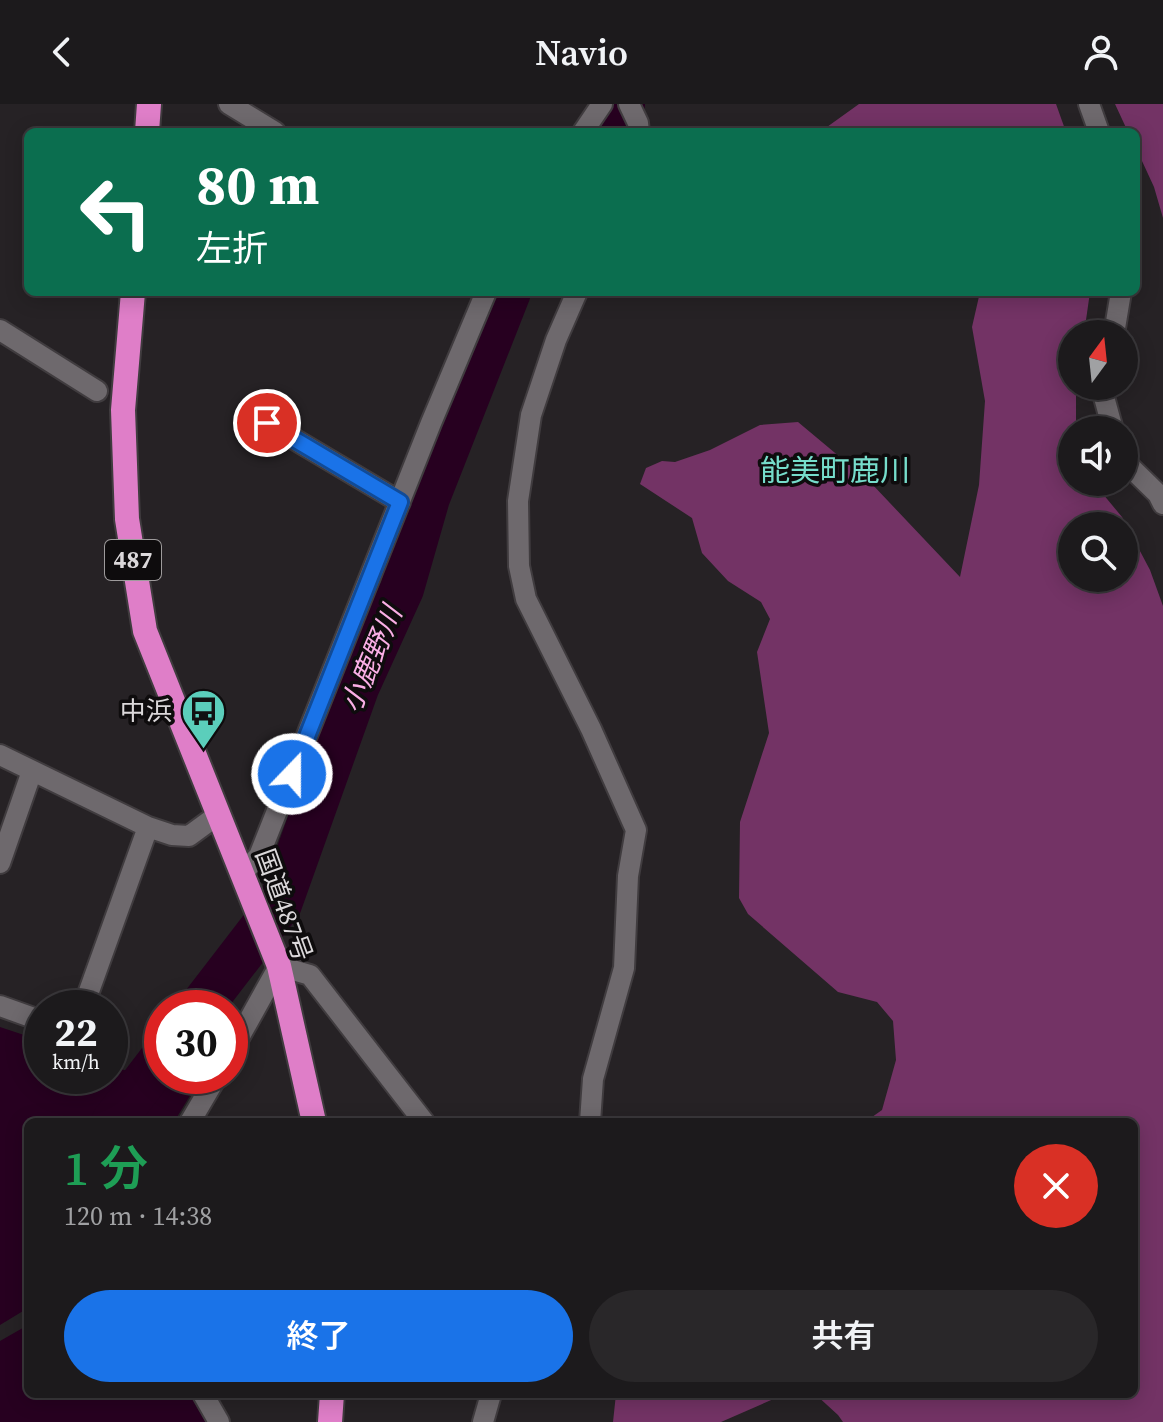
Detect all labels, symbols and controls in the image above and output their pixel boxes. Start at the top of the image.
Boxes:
text: Navio [535,28,628,77]
icon: back [40,30,84,74]
icon: person [1079,30,1123,74]
text: 80 m [196,146,319,223]
icon: left [64,160,168,264]
text: 左折 [196,224,268,273]
north arrow [1058,320,1138,400]
map controls [1058,320,1138,592]
pin [233,389,301,457]
icon: arrive [245,401,289,445]
button: sound [1058,416,1138,496]
district label: 能美町鹿川 [760,450,910,491]
button: search [1058,512,1138,592]
road number: 487 [105,540,161,580]
water label: 小鹿野川 [332,597,412,718]
bus stop icon: 中浜 [179,687,227,750]
place label: 中浜 [120,693,172,729]
position arrow [250,732,334,816]
street label: 国道487号 [247,844,321,966]
speed limit sign: 30 [144,990,248,1094]
text: 22 [54,1005,98,1059]
text: km/h [52,1048,100,1076]
text: 1 分 [64,1135,148,1201]
button: close [1014,1144,1098,1228]
text: 120 m · 14:38 [64,1198,212,1234]
button: 終了 [64,1290,573,1382]
button: 共有 [589,1290,1098,1382]

